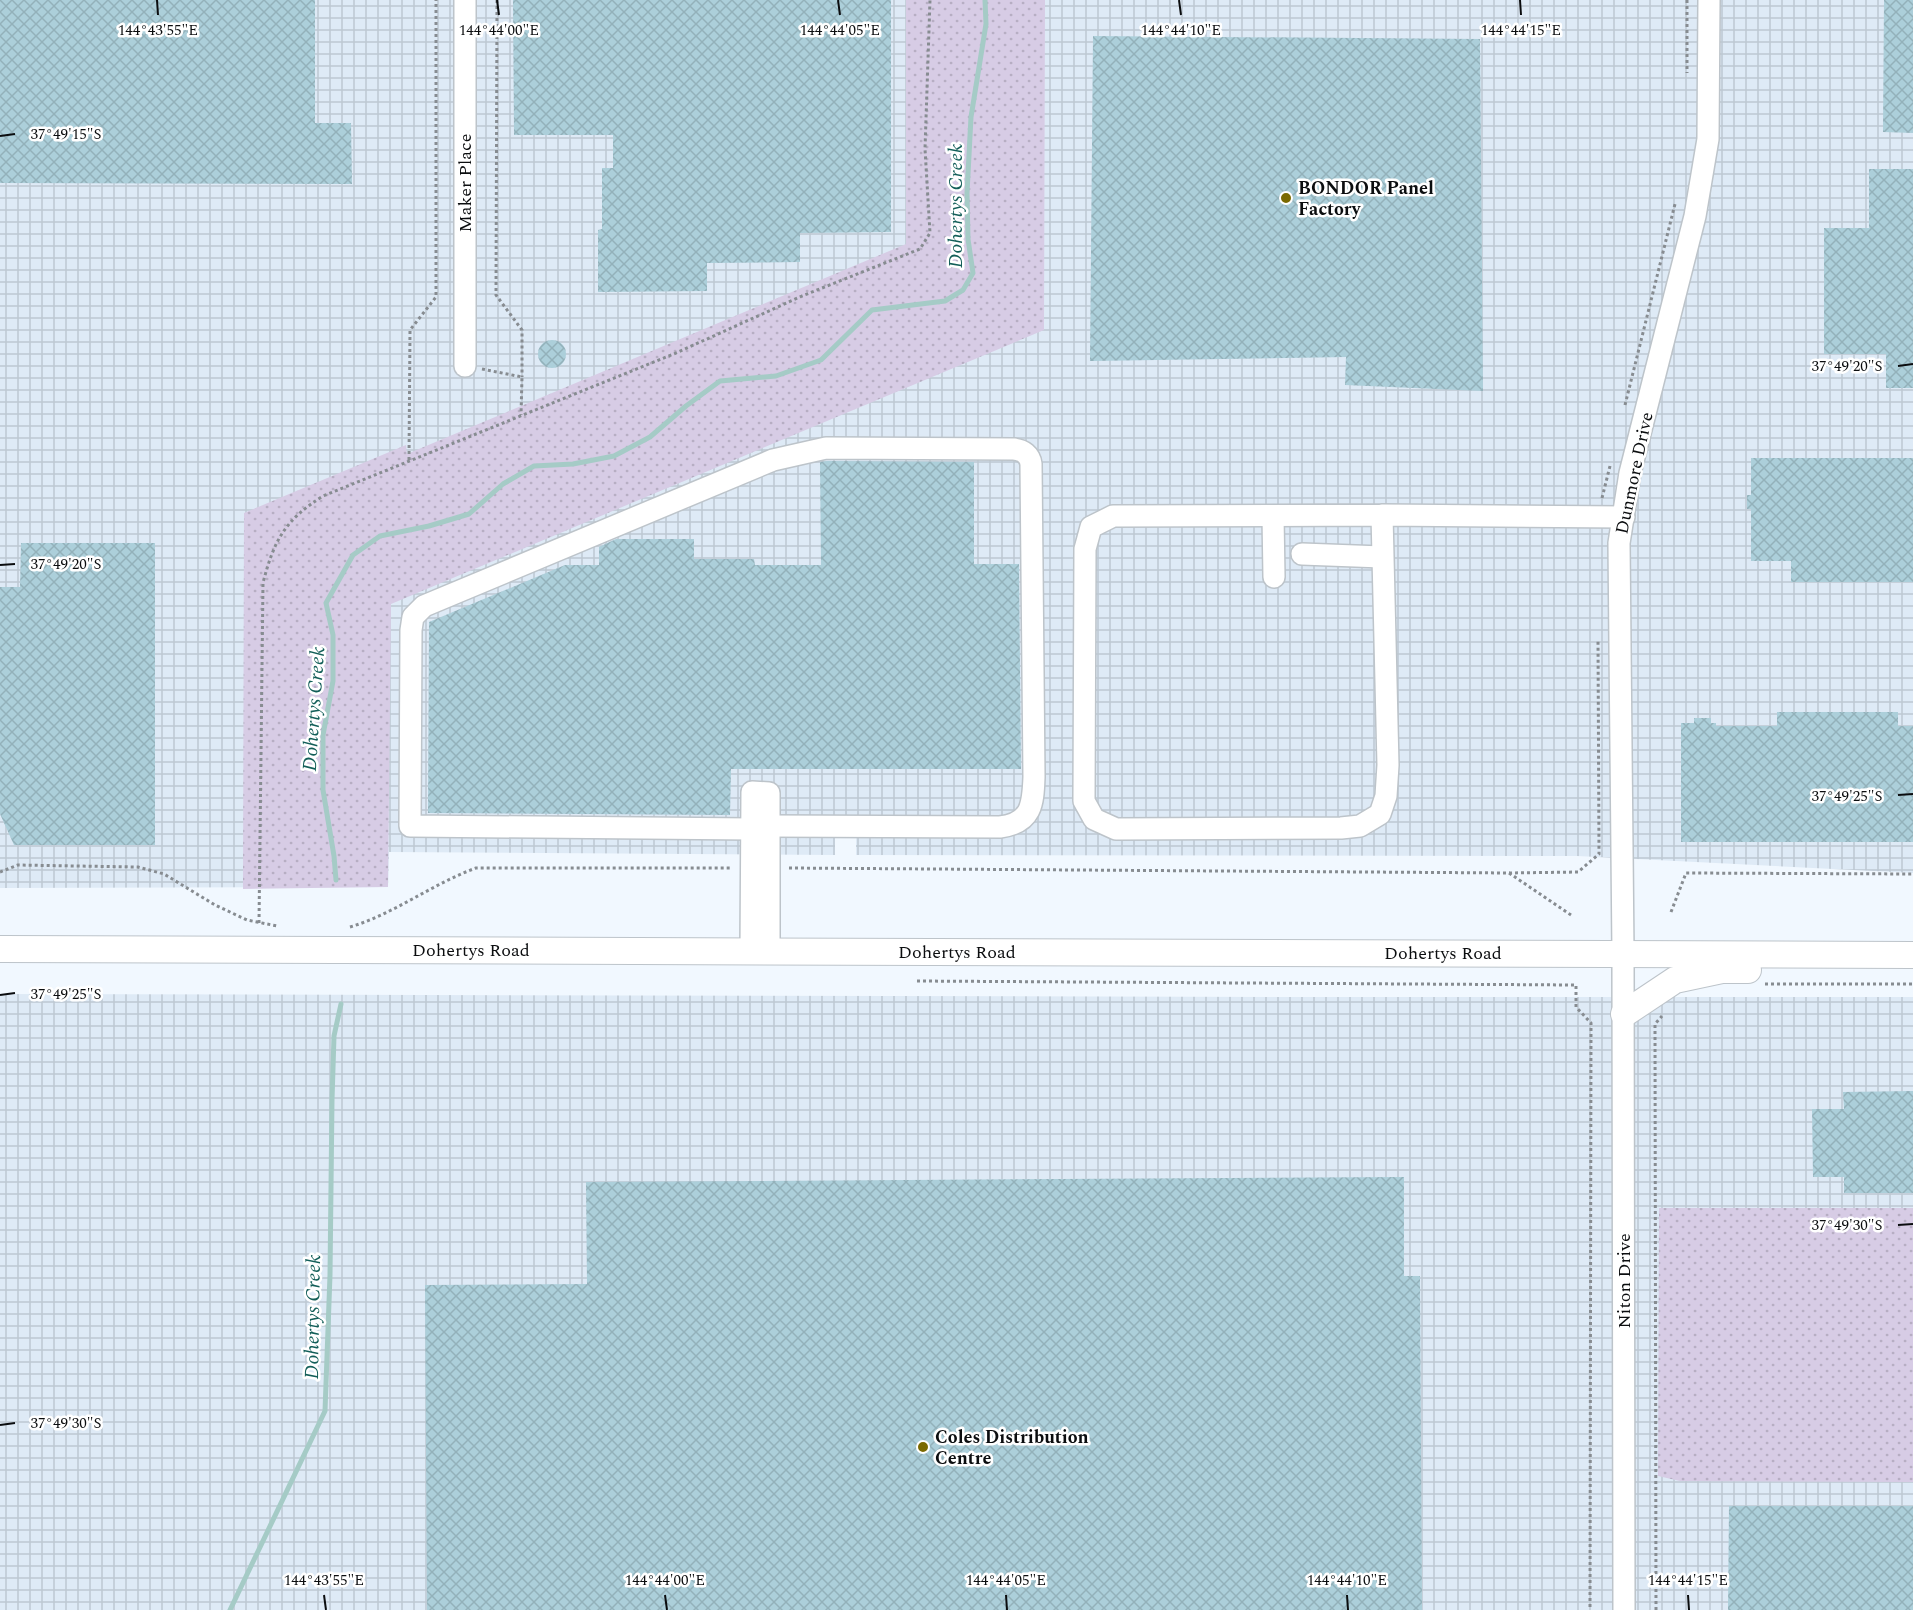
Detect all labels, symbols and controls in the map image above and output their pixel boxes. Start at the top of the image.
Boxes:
text: 144°43'55"E [118,19,198,42]
text: 144°44'00"E [459,19,539,42]
text: 144°44'05"E [800,19,880,42]
text: 144°44'10"E [1141,19,1221,42]
text: 144°44'15"E [1481,19,1561,42]
text: 37°49'15"S [31,123,102,146]
street label: Maker Place [452,134,479,232]
water label: Dohertys Creek [941,143,971,268]
place label: BONDOR Panel Factory [1298,175,1434,223]
marker: BONDOR Panel Factory [1279,191,1293,205]
text: 37°49'20"S [1812,355,1883,378]
street label: Dunmore Drive [1608,410,1661,537]
text: 37°49'20"S [31,553,102,576]
water label: Dohertys Creek [295,645,333,772]
text: 37°49'25"S [1812,785,1883,808]
street label: Dohertys Road [412,937,530,964]
street label: Dohertys Road [898,939,1016,966]
street label: Dohertys Road [1384,940,1502,967]
text: 37°49'25"S [31,983,102,1006]
text: 37°49'30"S [1812,1214,1883,1237]
street label: Niton Drive [1611,1233,1638,1329]
water label: Dohertys Creek [297,1254,329,1380]
text: 37°49'30"S [31,1412,102,1435]
place label: Coles Distribution Centre [935,1424,1089,1472]
marker: Coles Distribution Centre [916,1440,930,1454]
text: 144°43'55"E [284,1569,364,1592]
text: 144°44'00"E [625,1569,705,1592]
text: 144°44'05"E [966,1569,1046,1592]
text: 144°44'10"E [1307,1569,1387,1592]
text: 144°44'15"E [1648,1569,1728,1592]

